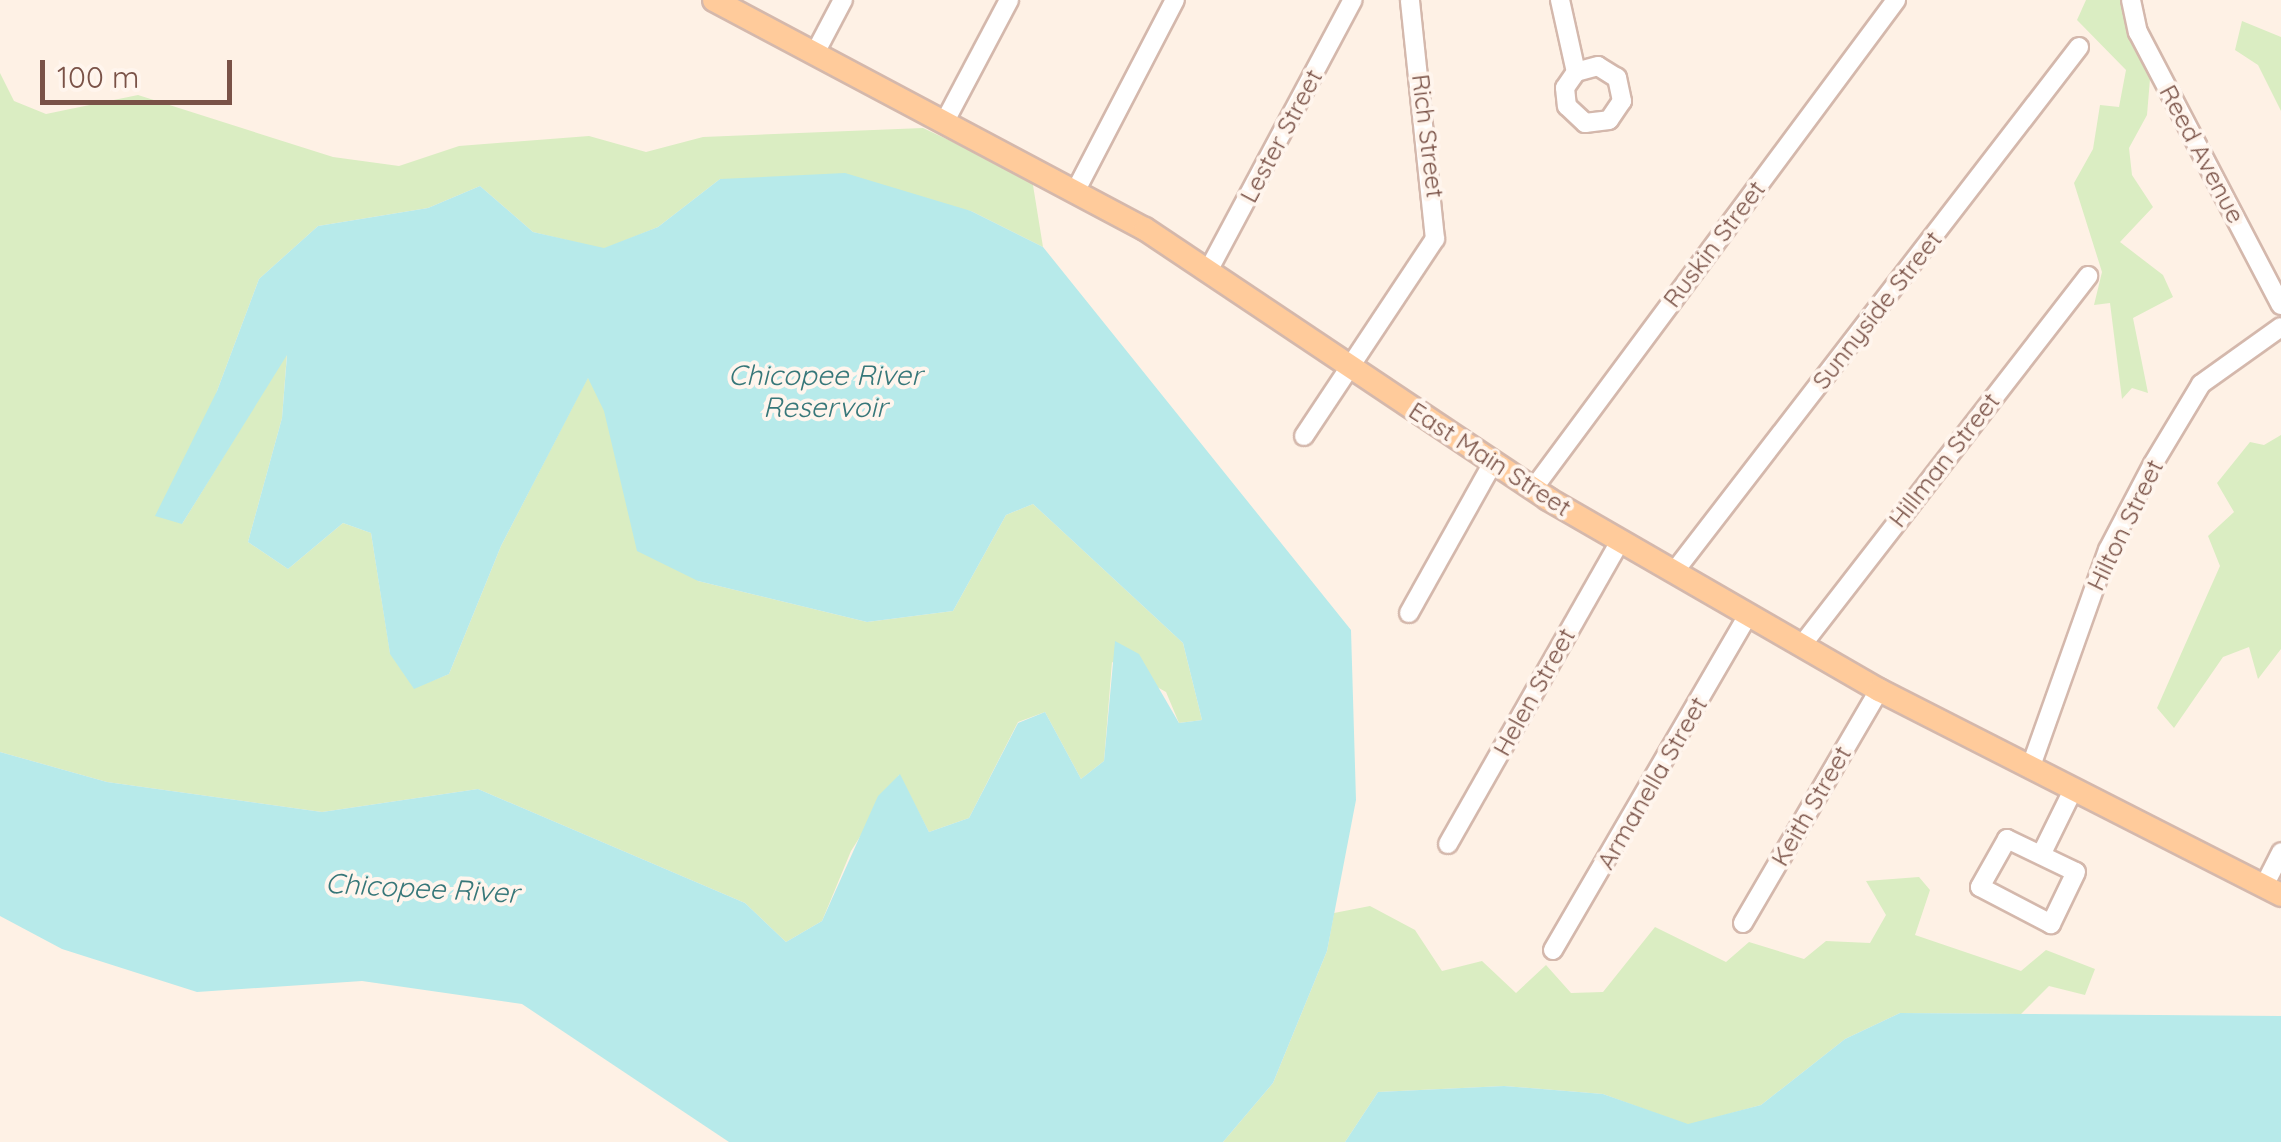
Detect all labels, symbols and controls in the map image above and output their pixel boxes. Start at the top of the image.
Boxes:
scale bar [45,40,238,102]
text: 100 m [57,58,139,96]
street label: Lester Street [1233,64,1329,208]
street label: Rich Street [1406,72,1450,200]
street label: Reed Avenue [2153,80,2251,228]
street label: Ruskin Street [1657,175,1771,313]
street label: Sunnyside Street [1806,225,1948,395]
water label: Chicopee River Reservoir [728,358,922,424]
street label: Hillman Street [1882,387,2006,533]
street label: East Main Street [1403,395,1577,523]
street label: Hilton Street [2080,455,2170,595]
street label: Helen Street [1487,623,1581,761]
street label: Armanella Street [1590,691,1714,875]
street label: Keith Street [1765,741,1857,871]
water label: Chicopee River [324,866,520,910]

